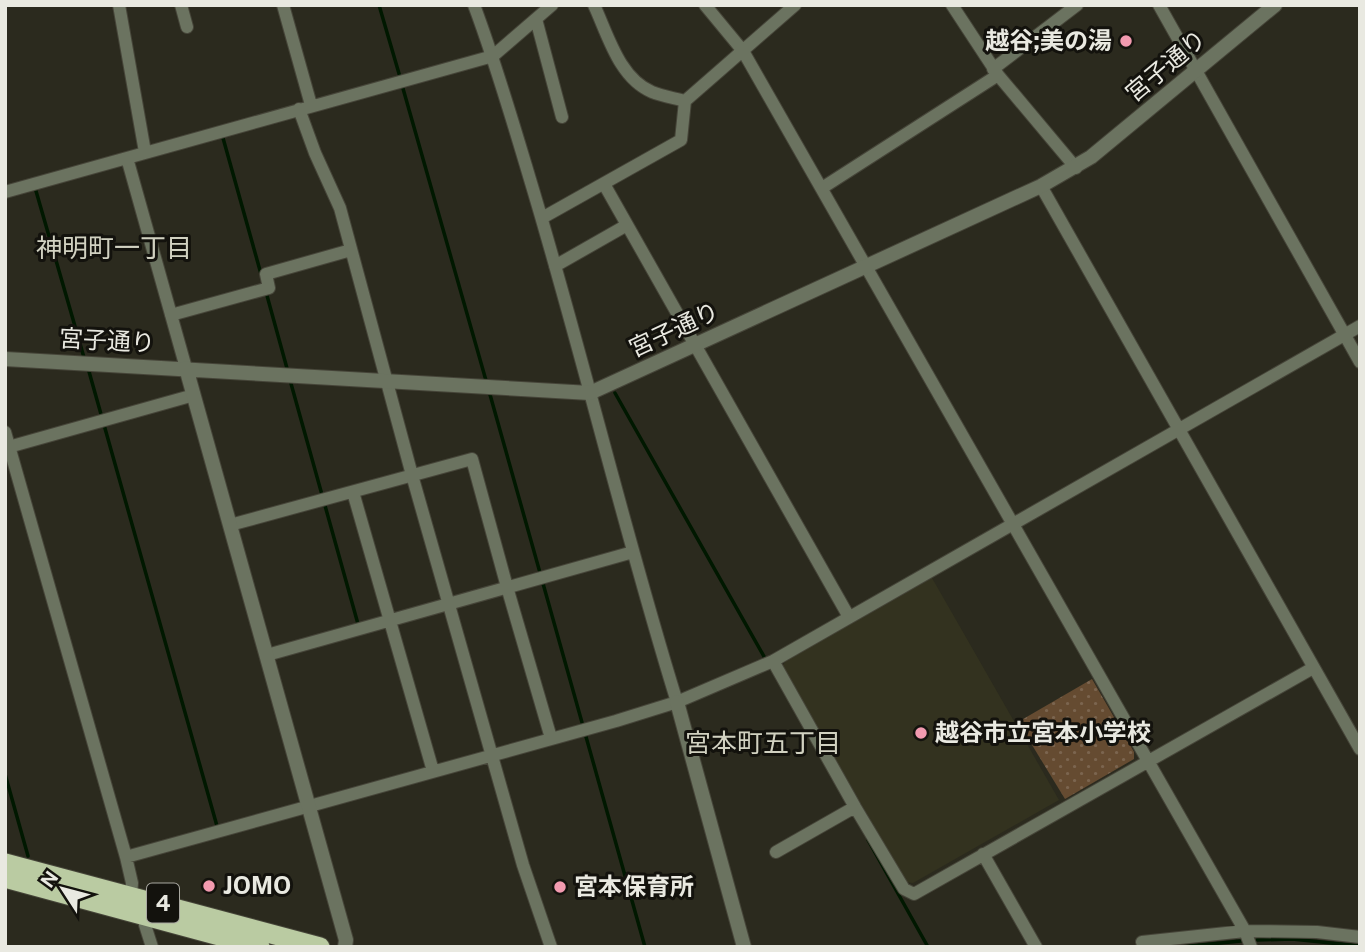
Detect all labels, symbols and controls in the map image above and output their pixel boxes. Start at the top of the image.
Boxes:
street label: 宮子通り [1120,24,1211,107]
place label: 越谷;美の湯 [985,26,1112,54]
marker: 越谷;美の湯 [1118,33,1134,49]
district label: 神明町一丁目 [36,232,192,263]
street label: 宮子通り [624,296,723,362]
street label: 宮子通り [58,324,156,356]
place label: 越谷市立宮本小学校 [935,718,1151,746]
marker: 越谷市立宮本小学校 [913,725,929,741]
district label: 宮本町五丁目 [685,727,841,758]
north arrow [28,854,98,924]
text: N [36,867,63,891]
place label: JOMO [223,871,291,899]
place label: 宮本保育所 [574,872,694,900]
marker: JOMO [201,878,217,894]
marker: 宮本保育所 [552,879,568,895]
road number: 4 [147,884,179,922]

